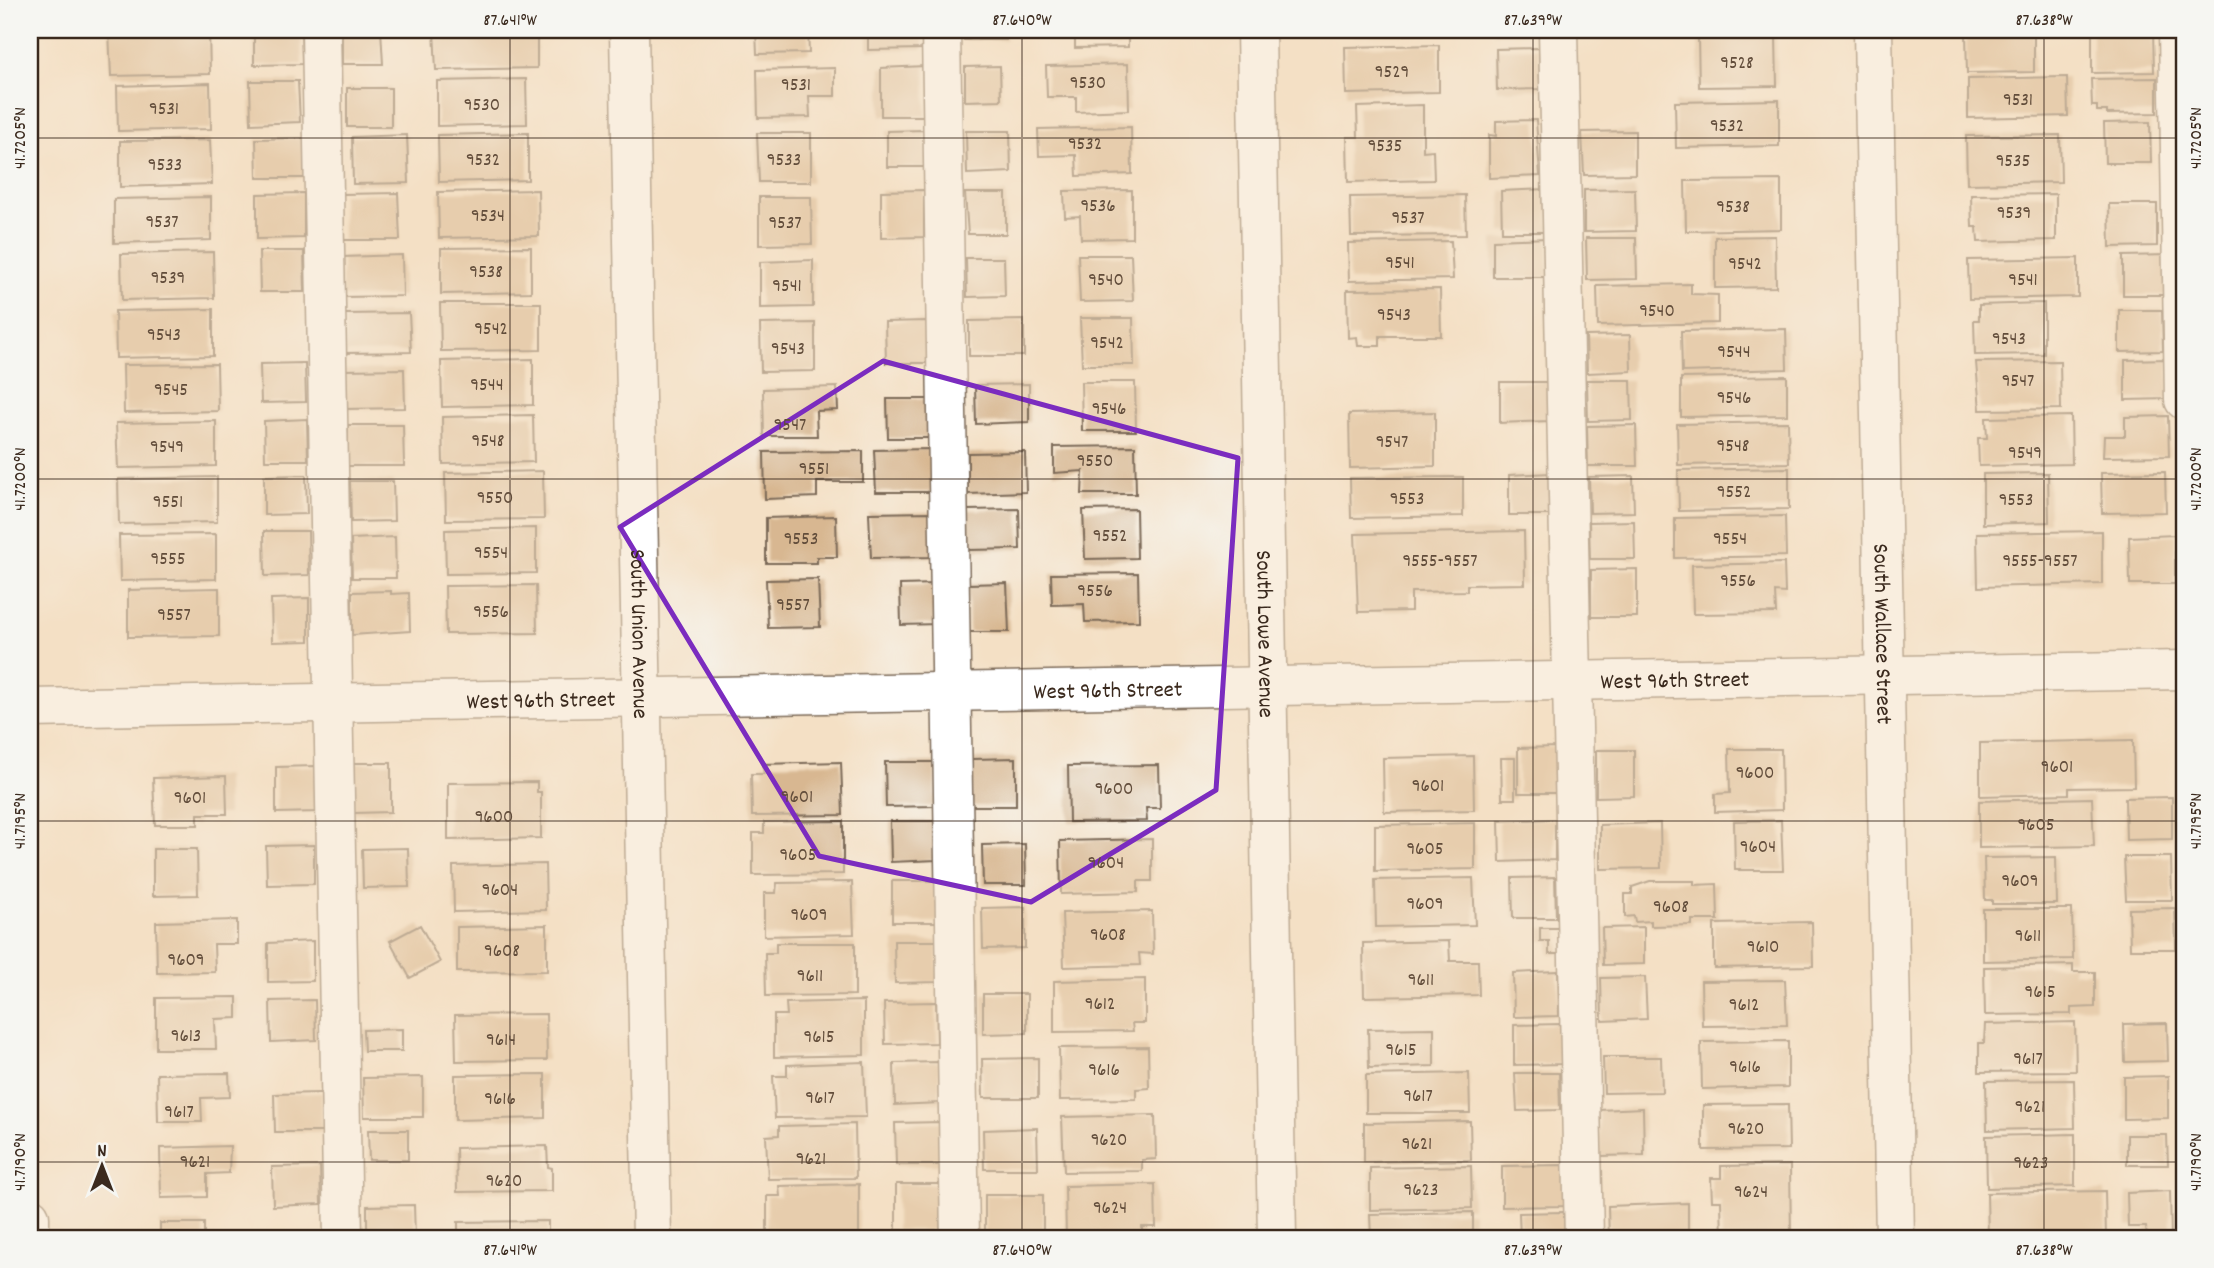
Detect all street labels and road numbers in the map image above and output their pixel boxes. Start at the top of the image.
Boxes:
street label: South Wallace Street [1862,543,1899,725]
street label: South Union Avenue [619,549,655,719]
street label: South Lowe Avenue [1245,550,1281,718]
street label: West 96th Street [1600,665,1750,700]
street label: West 96th Street [1033,675,1183,710]
street label: West 96th Street [466,685,616,720]

